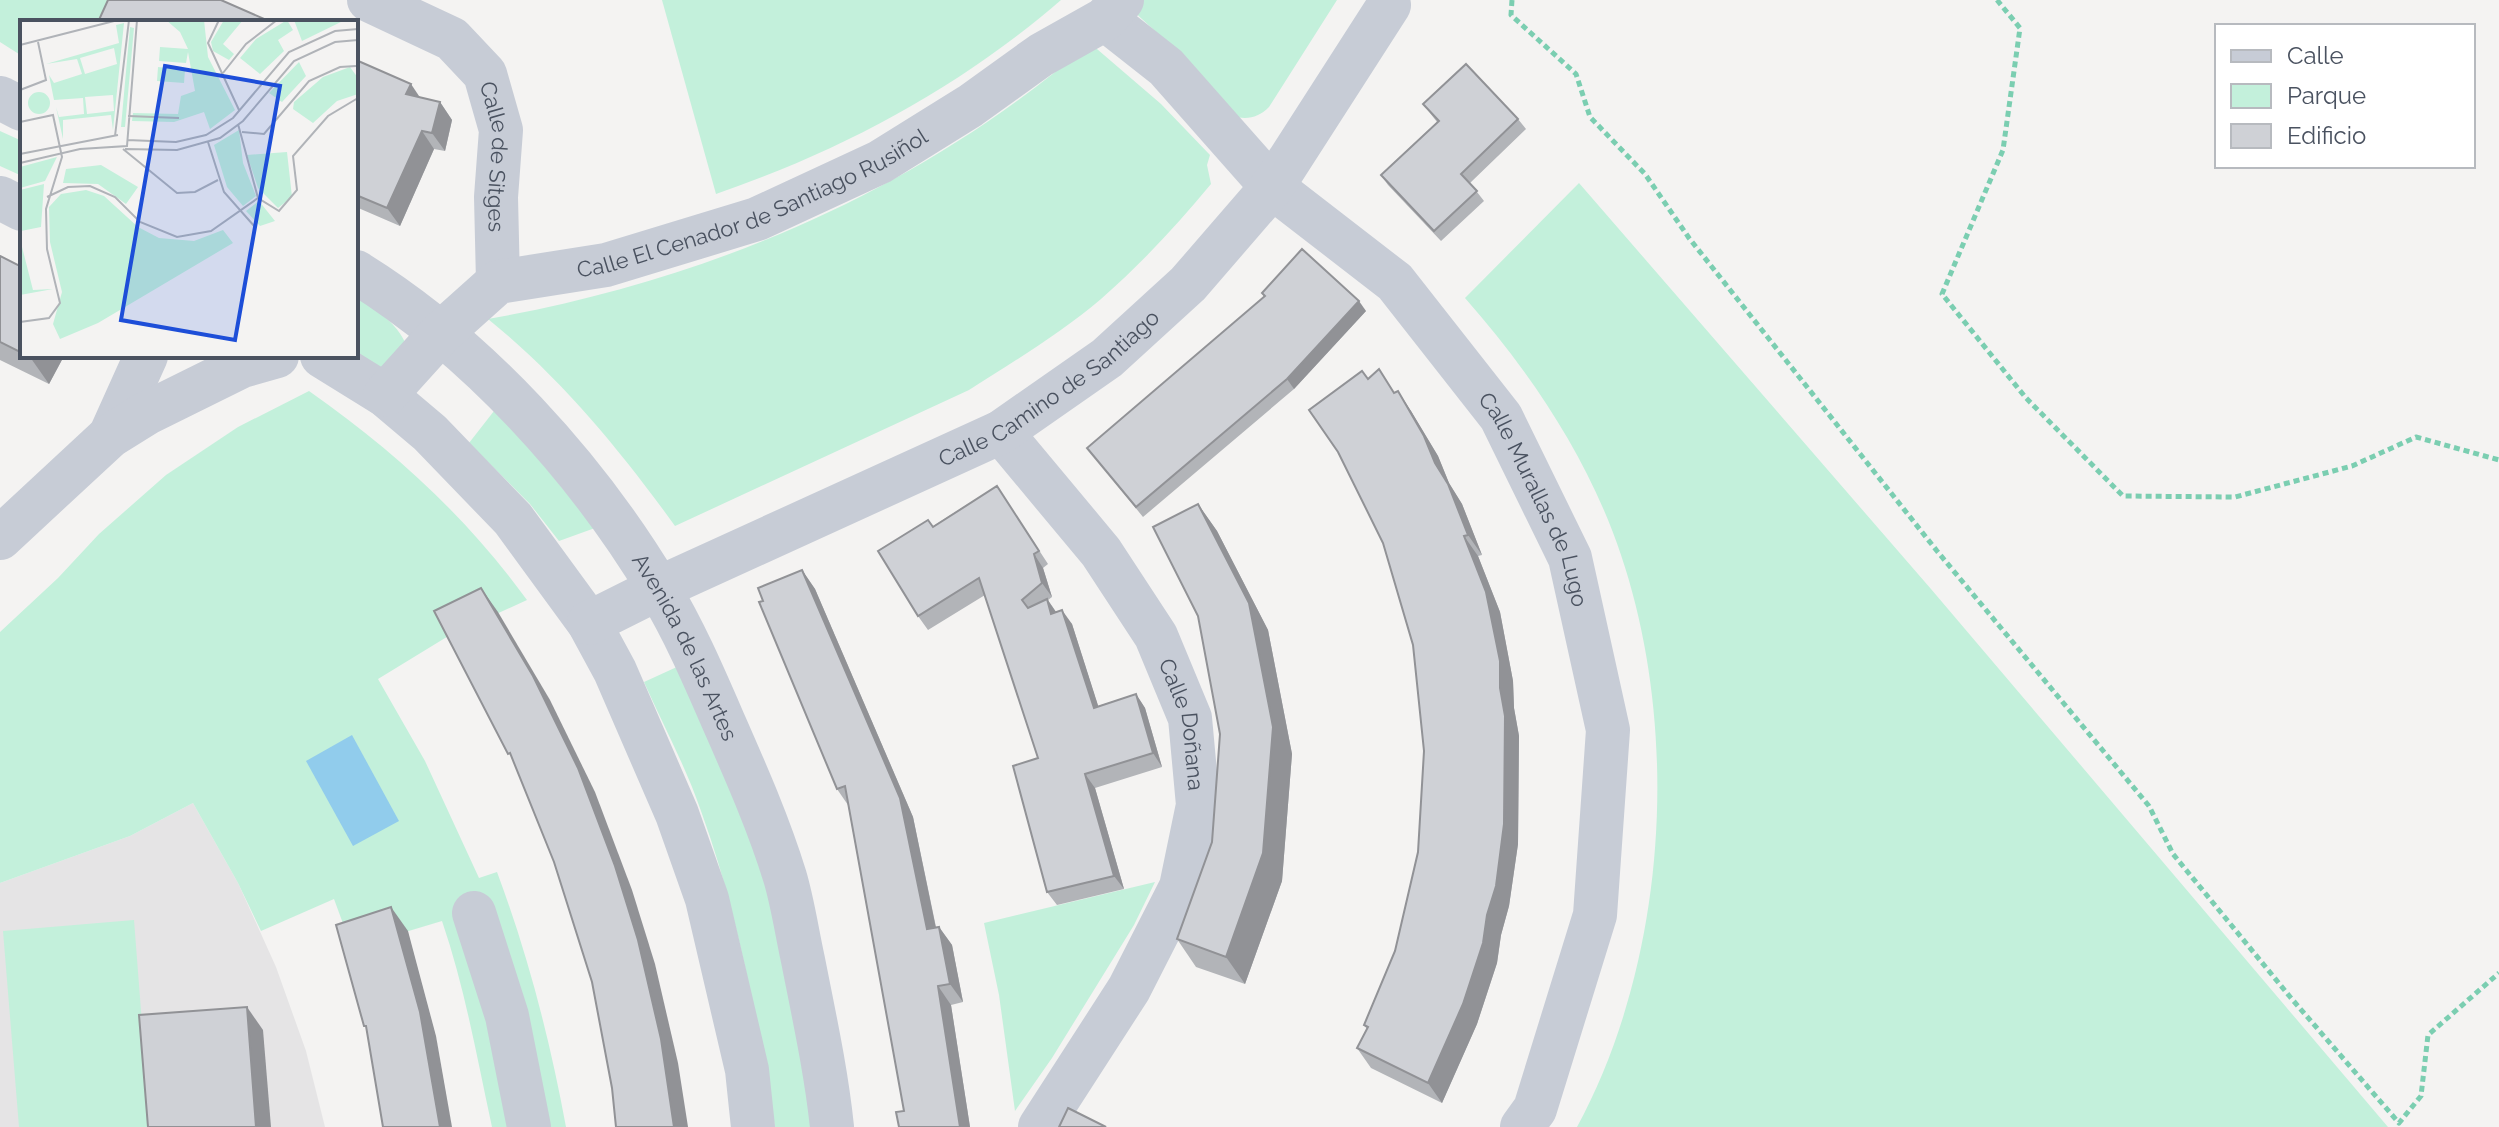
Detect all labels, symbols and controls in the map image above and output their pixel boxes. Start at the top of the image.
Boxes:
inset map [20,20,358,358]
legend [2215,24,2475,168]
text: Calle [2287,41,2344,70]
street label: Calle de Sitges [475,78,514,232]
text: Parque [2287,81,2366,110]
text: Edificio [2287,121,2366,150]
street label: Calle El Cenador de Santiago Rusiñol [575,123,932,282]
street label: Calle Camino de Santiago [934,304,1164,472]
street label: Calle Murallas de Lugo [1473,387,1593,609]
street label: Avenida de las Artes [627,548,743,744]
street label: Calle Doñana [1154,654,1210,792]

